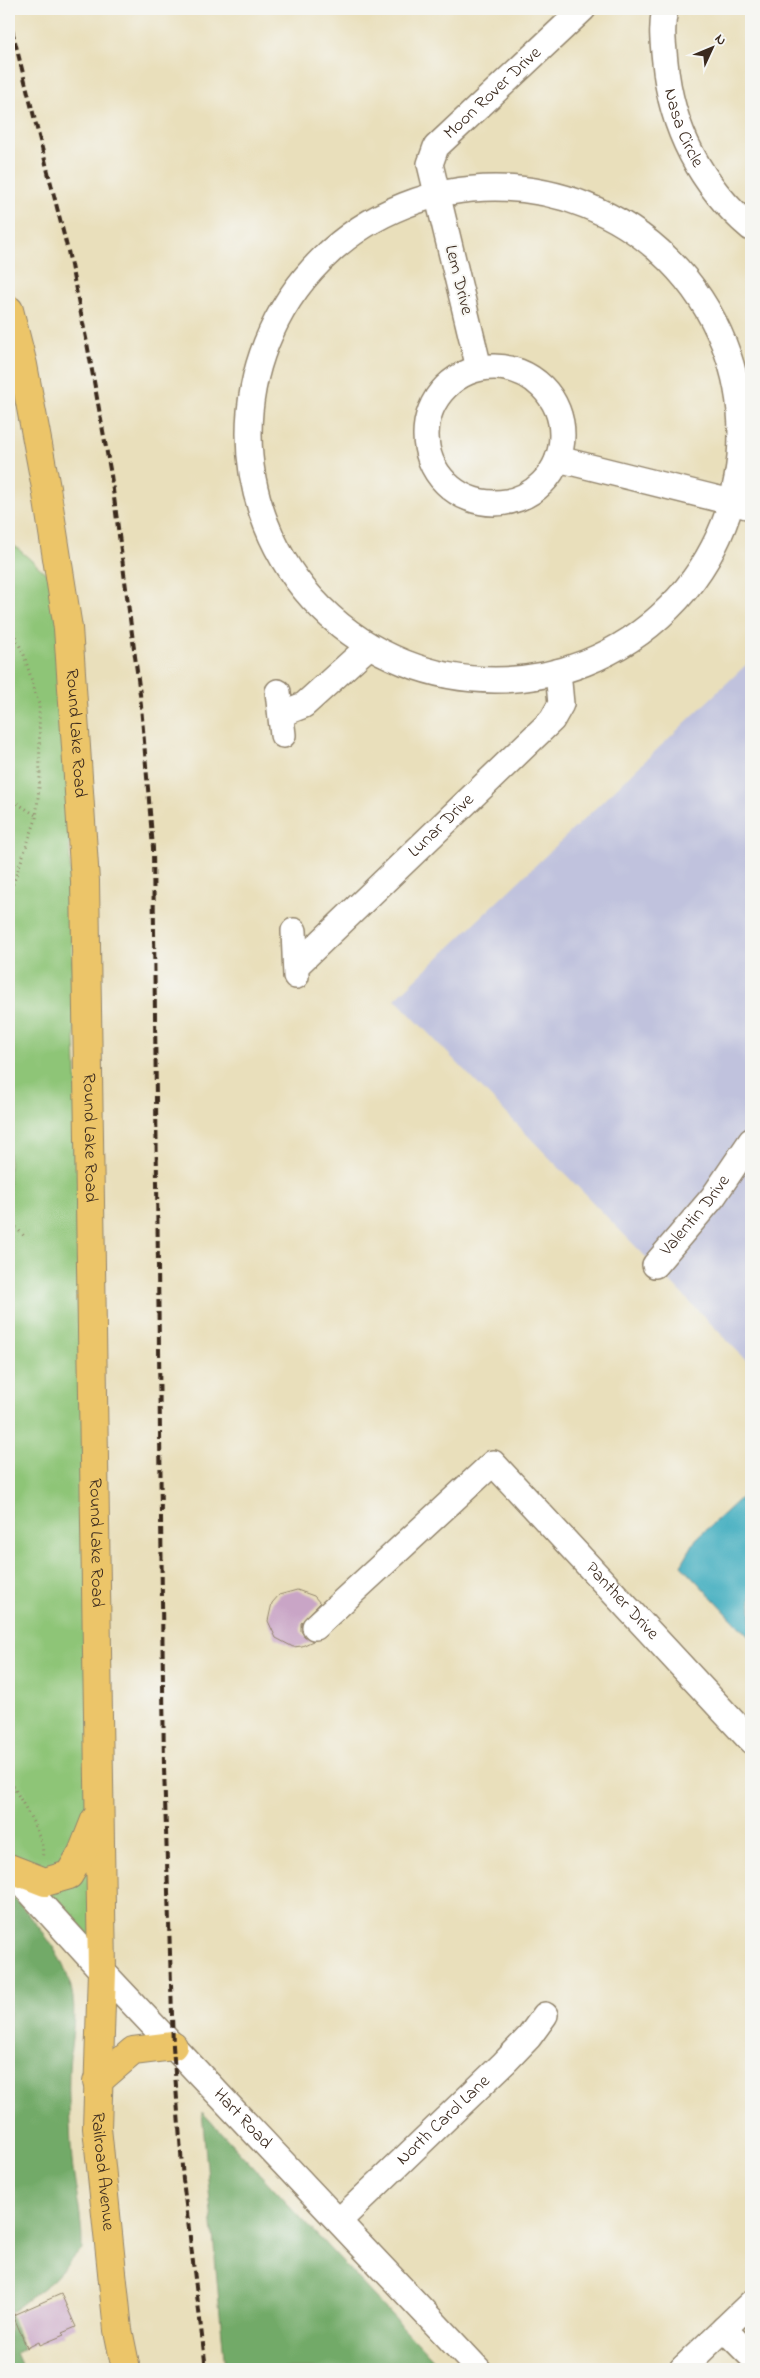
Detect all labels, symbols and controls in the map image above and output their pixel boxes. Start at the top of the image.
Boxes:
north arrow [688,22,738,72]
text: N [709,29,731,51]
street label: Moon Rover Drive [438,40,548,146]
street label: Nasa Circle [656,86,710,174]
street label: Lem Drive [437,243,479,318]
street label: Round Lake Road [58,668,92,798]
street label: Lunar Drive [403,787,481,864]
street label: Round Lake Road [75,1073,103,1203]
street label: Valentin Drive [654,1169,738,1263]
street label: Round Lake Road [81,1478,109,1608]
street label: Panther Drive [579,1557,665,1647]
street label: North Carol Lane [391,2069,497,2172]
street label: Hart Road [207,2083,277,2156]
street label: Railroad Avenue [84,2112,121,2233]

